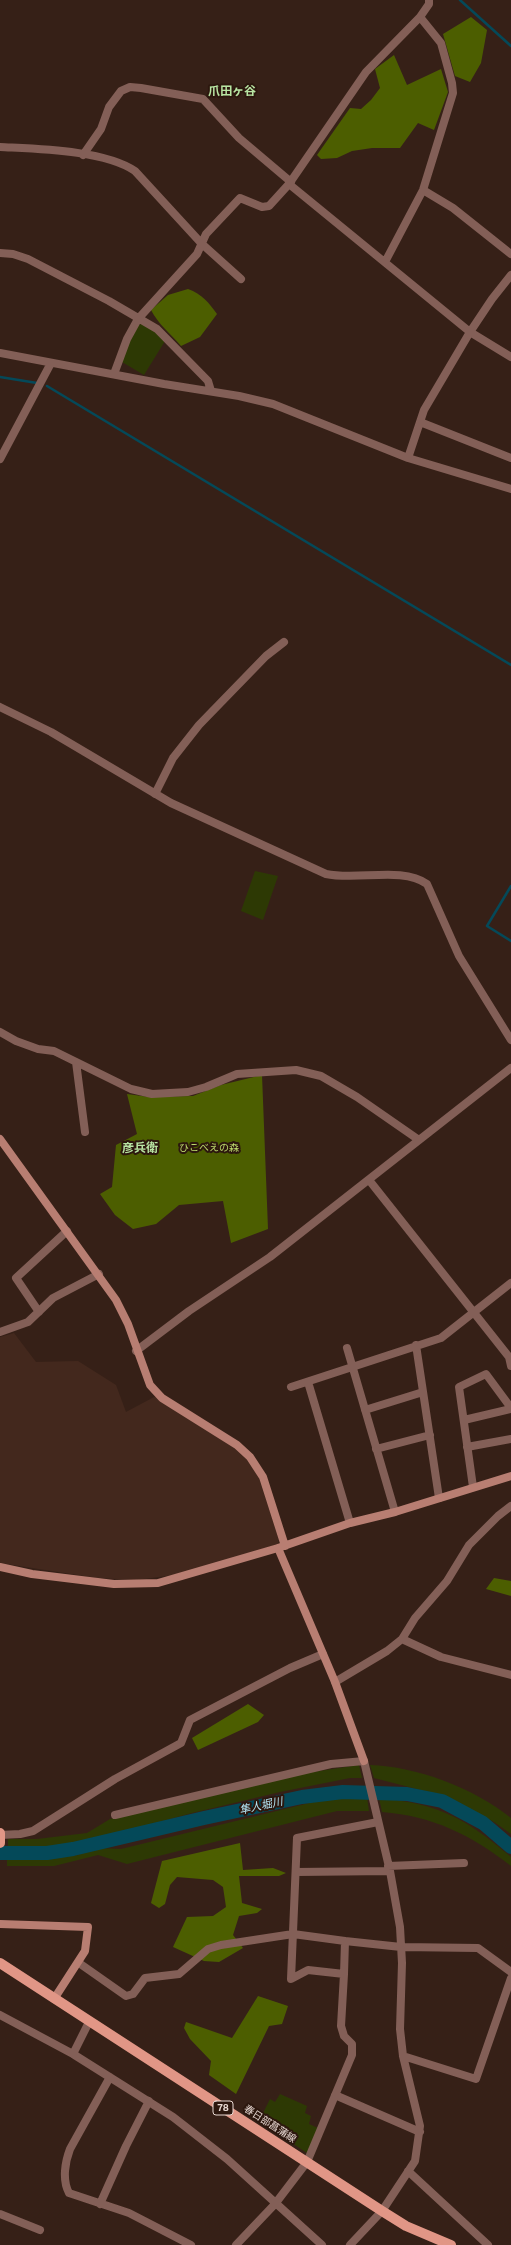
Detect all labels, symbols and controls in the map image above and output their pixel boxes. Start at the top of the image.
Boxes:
district label: 爪田ヶ谷 [208,84,256,98]
district label: 彦兵衛 [122,1141,158,1155]
park label: ひこべえの森 [179,1142,239,1154]
water label: 隼人堀川 [238,1795,284,1817]
road number: 78 [213,2101,233,2115]
street label: 春日部菖蒲線 [242,2103,298,2145]

